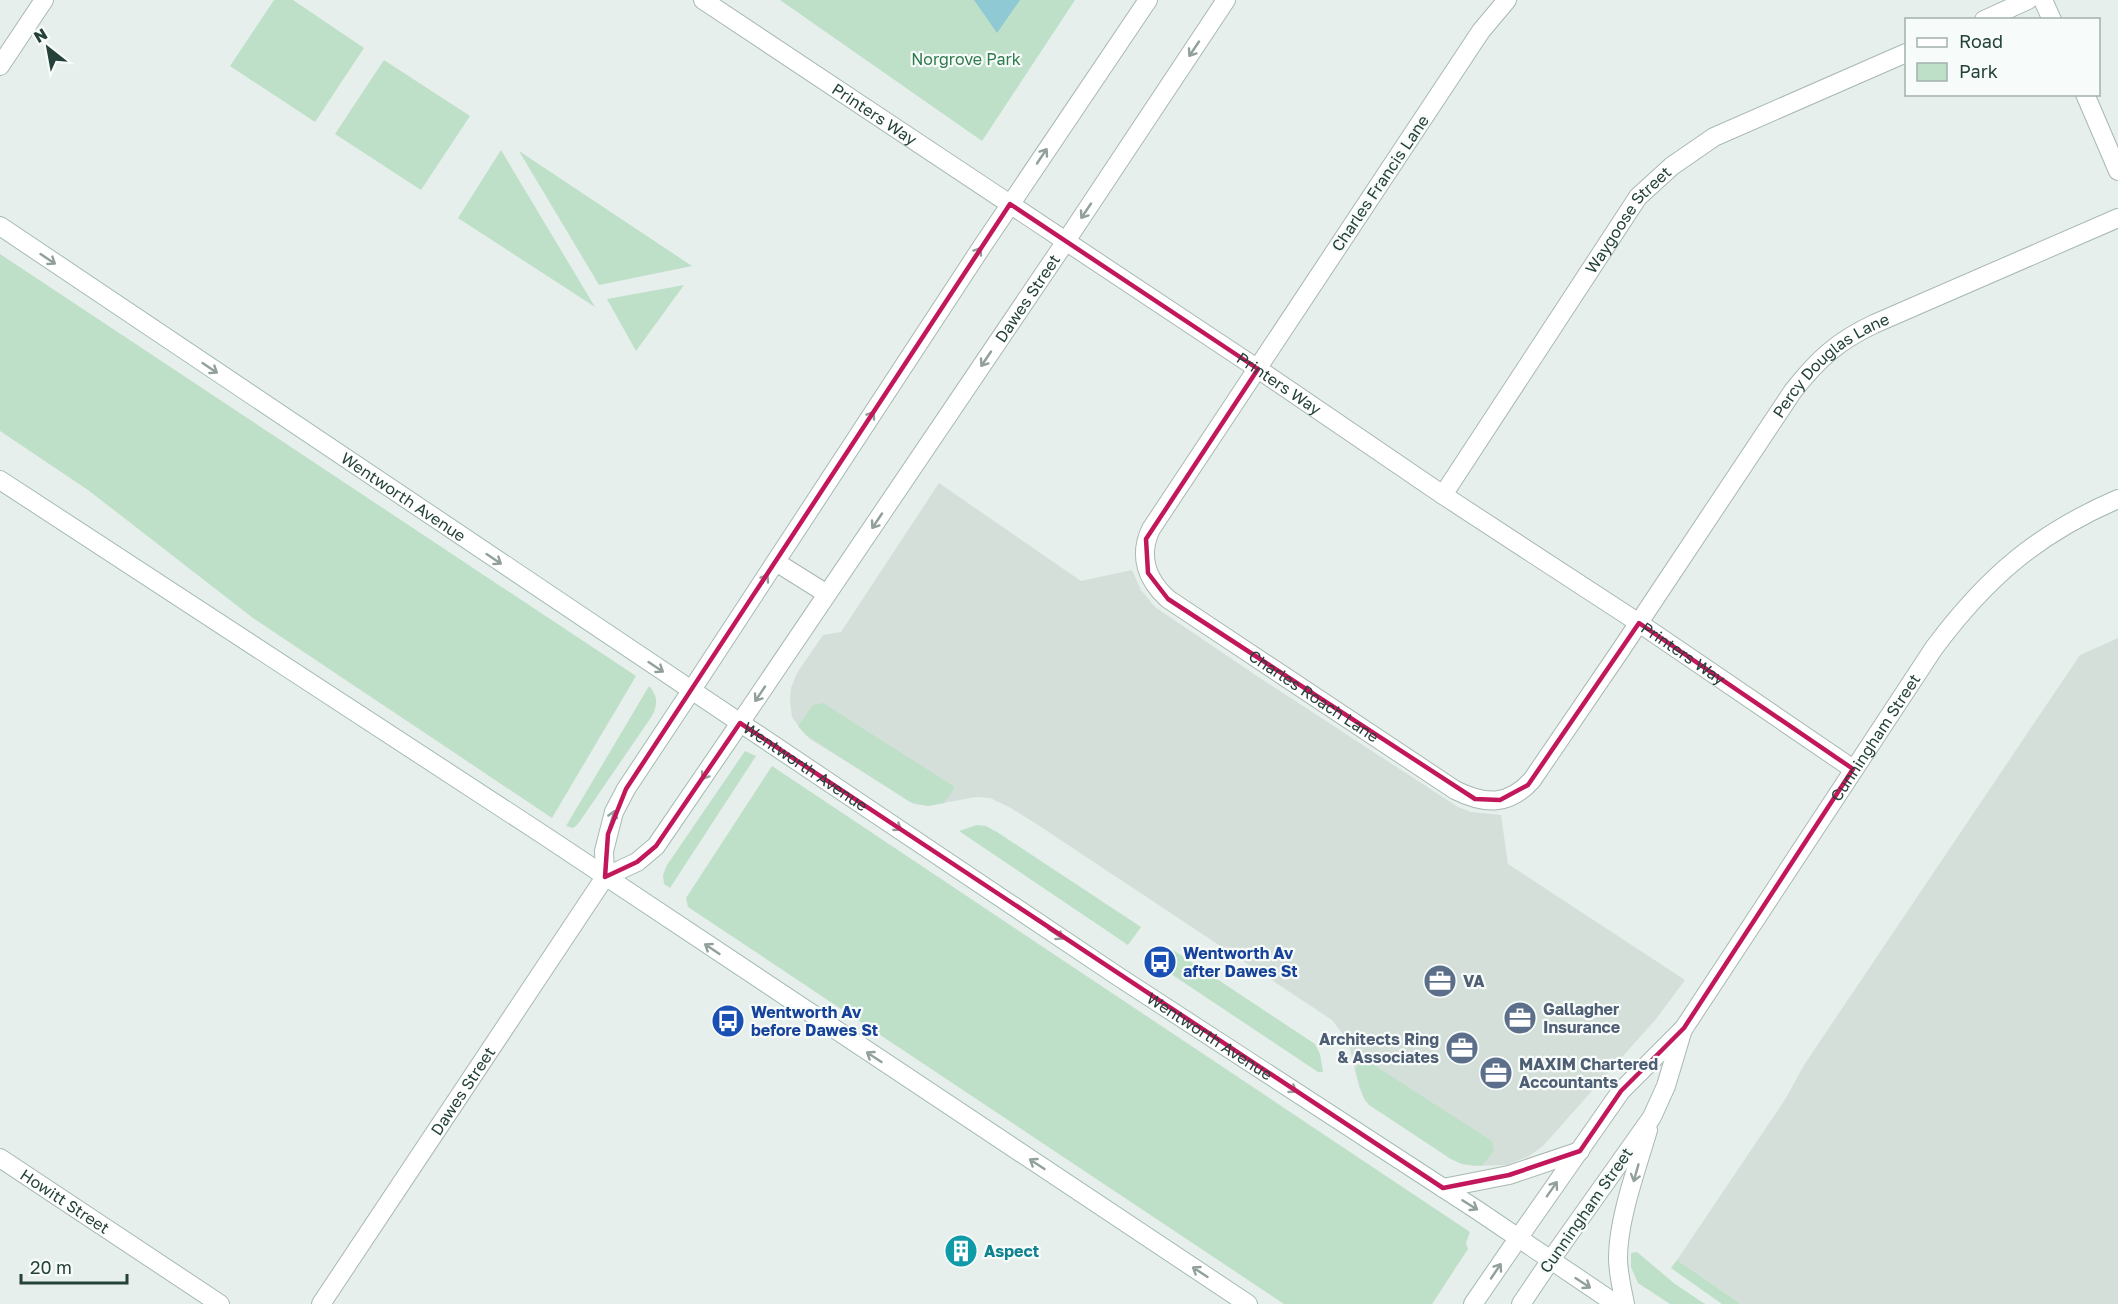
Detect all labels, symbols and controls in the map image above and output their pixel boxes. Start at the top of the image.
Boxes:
north arrow [18,18,78,78]
legend [1905,18,2100,96]
text: N [30,23,51,47]
text: Road [1959,30,2003,52]
one-way arrow [1187,40,1199,57]
park label: Norgrove Park [911,49,1021,69]
text: Park [1959,60,1998,82]
street label: Printers Way [828,79,921,149]
street label: Charles Francis Lane [1327,111,1433,255]
one-way arrow [1036,147,1049,164]
street label: Waygoose Street [1581,162,1675,277]
one-way arrow [1080,203,1092,219]
one-way arrow [970,248,982,264]
street label: Dawes Street [991,250,1064,346]
one-way arrow [40,253,56,265]
street label: Percy Douglas Lane [1768,309,1892,422]
street label: Printers Way [1233,348,1325,419]
one-way arrow [980,351,992,367]
one-way arrow [202,362,218,374]
one-way arrow [863,411,875,428]
street label: Wentworth Avenue [337,448,470,546]
one-way arrow [871,512,883,529]
one-way arrow [485,553,502,565]
one-way arrow [757,574,769,591]
street label: Printers Way [1637,617,1729,689]
street label: Charles Roach Lane [1245,646,1383,747]
one-way arrow [647,661,664,673]
street label: Cunningham Street [1826,670,1924,805]
one-way arrow [754,685,766,701]
street label: Wentworth Avenue [739,718,872,816]
one-way arrow [701,763,713,779]
one-way arrow [607,810,618,829]
one-way arrow [885,819,901,831]
one-way arrow [1047,928,1063,940]
one-way arrow [704,943,721,955]
place label: Wentworth Av after Dawes St [1183,943,1298,981]
bus stop icon: Wentworth Av after Dawes St [1142,944,1178,980]
office icon: VA [1422,963,1458,999]
place label: VA [1463,971,1485,991]
street label: Wentworth Avenue [1143,988,1276,1084]
place label: Gallagher Insurance [1543,999,1620,1037]
office icon: Gallagher Insurance [1502,1000,1538,1036]
place label: Wentworth Av before Dawes St [751,1002,878,1040]
bus stop icon: Wentworth Av before Dawes St [710,1003,746,1039]
place label: Architects Ring & Associates [1319,1029,1439,1067]
office icon: Architects Ring & Associates [1444,1030,1480,1066]
street label: Dawes Street [426,1043,499,1139]
one-way arrow [866,1050,883,1063]
place label: MAXIM Chartered Accountants [1519,1054,1658,1092]
office icon: MAXIM Chartered Accountants [1478,1055,1514,1091]
one-way arrow [1280,1081,1297,1094]
street label: Cunningham Street [1535,1143,1637,1277]
one-way arrow [1029,1158,1046,1170]
one-way arrow [1630,1163,1641,1182]
street label: Howitt Street [17,1164,113,1238]
one-way arrow [1546,1182,1558,1198]
one-way arrow [1461,1199,1478,1211]
building icon: Aspect [943,1233,979,1269]
place label: Aspect [984,1241,1039,1261]
scale bar [21,1247,128,1285]
text: 20 m [30,1256,72,1278]
one-way arrow [1490,1263,1502,1279]
one-way arrow [1192,1266,1208,1278]
one-way arrow [1574,1277,1591,1289]

